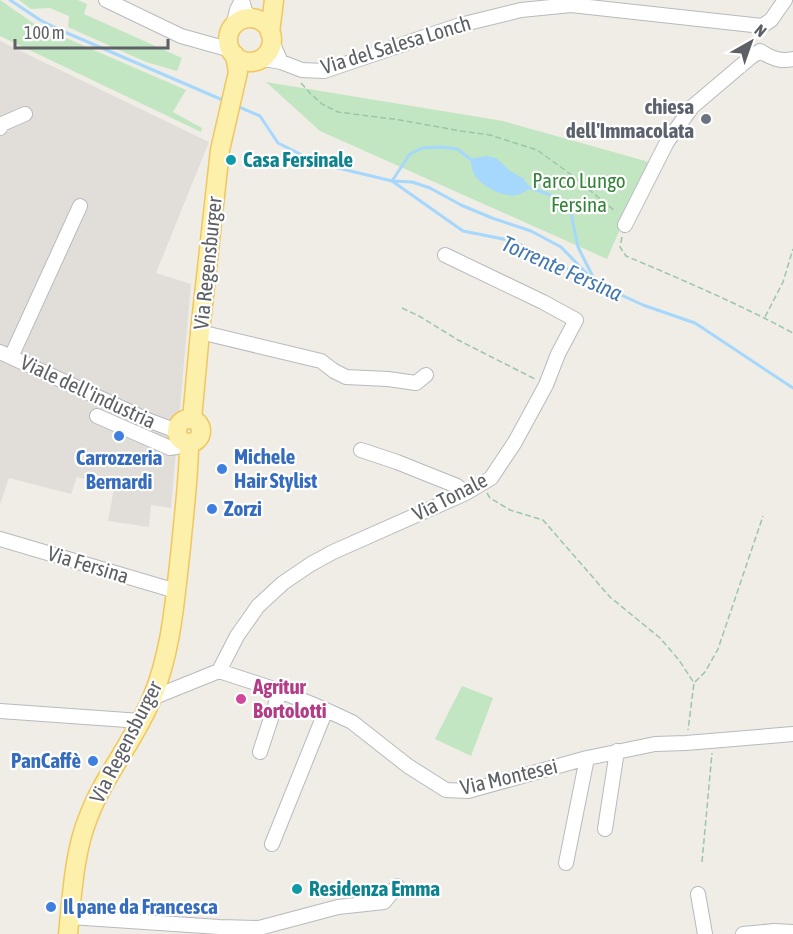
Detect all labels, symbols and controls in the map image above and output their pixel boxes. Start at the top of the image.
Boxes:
street label: Via del Salesa Lonch [318,10,474,78]
scale bar [15,12,168,50]
north arrow [721,12,781,72]
text: N [751,21,770,40]
text: 100 m [24,22,65,43]
place label: chiesa dell'Immacolata [566,94,694,142]
marker: chiesa dell'Immacolata [699,112,713,126]
place label: Casa Fersinale [243,147,353,171]
marker: Casa Fersinale [224,153,238,167]
park label: Parco Lungo Fersina [532,168,626,216]
street label: Via Regensburger [188,194,226,331]
water label: Torrente Fersina [498,230,626,306]
street label: Viale dell'industria [17,349,160,433]
marker: Carrozzeria Bernardi [112,429,126,443]
place label: Michele Hair Stylist [234,444,317,492]
place label: Carrozzeria Bernardi [76,445,162,493]
marker: Michele Hair Stylist [215,462,229,476]
street label: Via Tonale [408,467,491,525]
place label: Zorzi [224,496,262,520]
marker: Zorzi [205,502,219,516]
street label: Via Fersina [45,540,132,588]
place label: Agritur Bortolotti [252,674,327,722]
street label: Via Regensburger [84,676,166,806]
marker: Agritur Bortolotti [234,692,248,706]
place label: PanCaffè [11,748,81,772]
street label: Via Montesei [458,753,560,799]
marker: PanCaffè [86,754,100,768]
place label: Residenza Emma [309,876,440,900]
marker: Residenza Emma [290,882,304,896]
place label: Il pane da Francesca [63,894,218,918]
marker: Il pane da Francesca [44,900,58,914]

